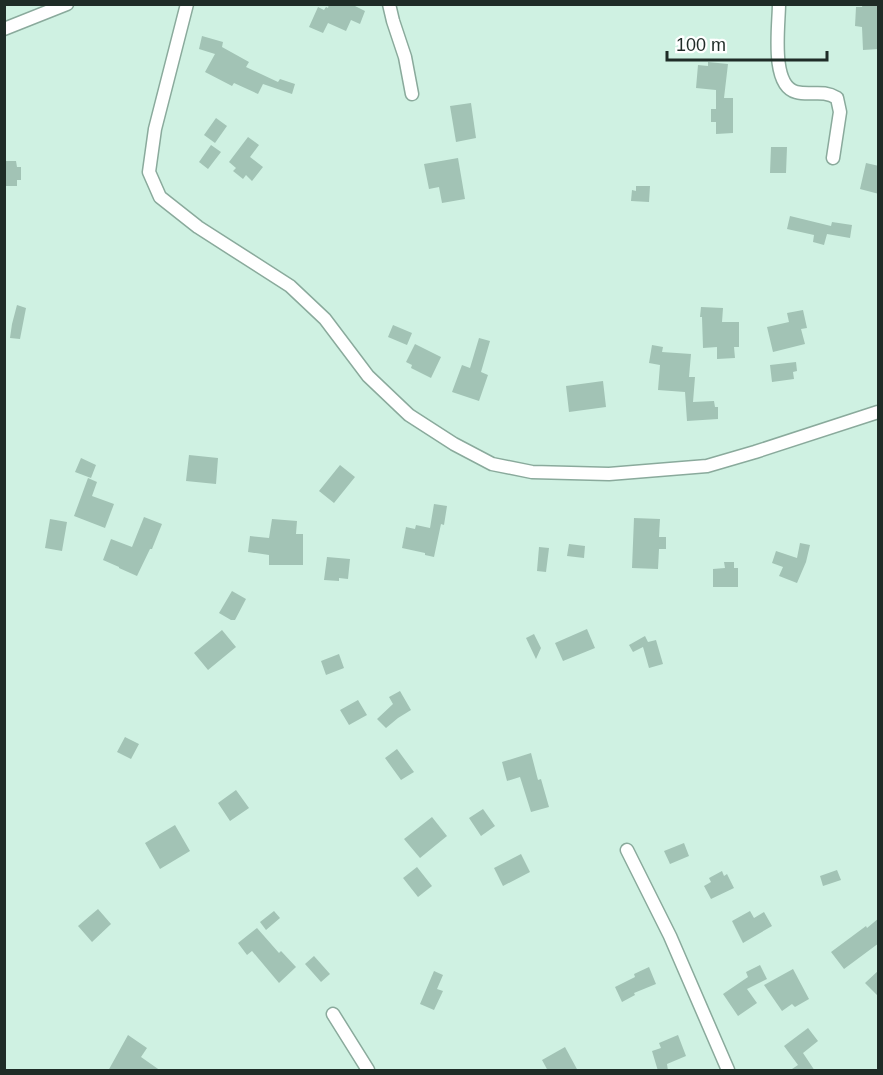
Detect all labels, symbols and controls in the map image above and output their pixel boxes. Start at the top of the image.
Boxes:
scale bar [667,24,828,62]
text: 100 m [676,35,726,55]

